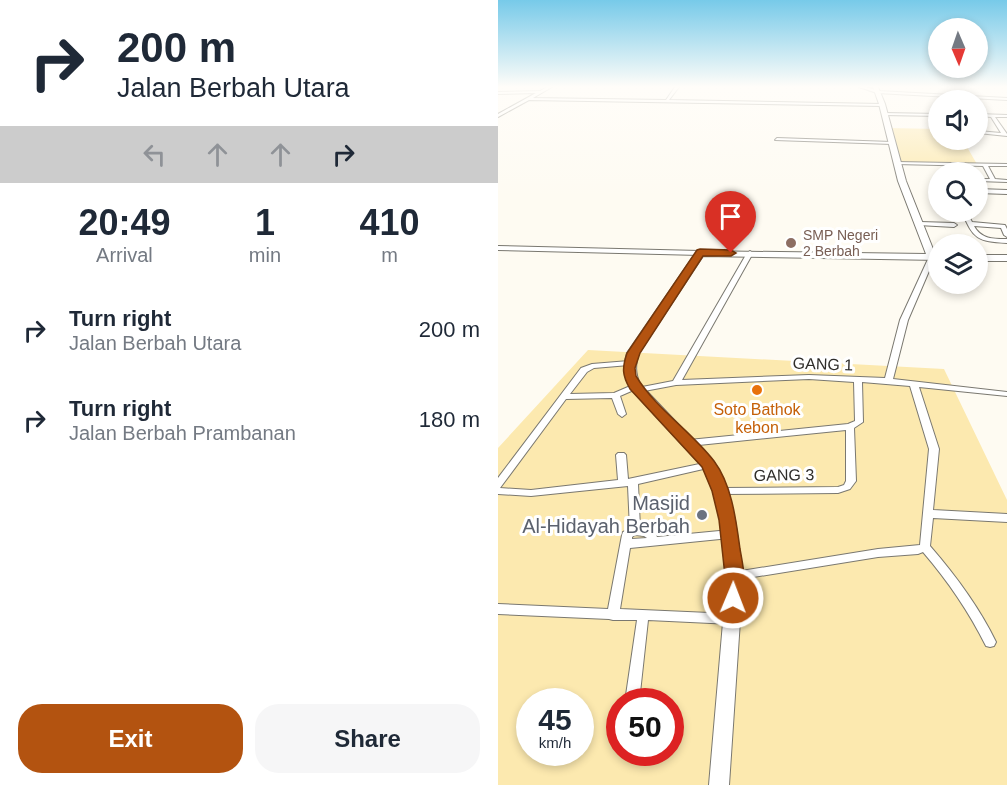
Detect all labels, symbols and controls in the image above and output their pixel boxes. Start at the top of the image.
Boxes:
north arrow [928,18,988,78]
map controls [928,18,988,294]
icon: right [18,24,96,102]
text: 200 m [117,24,236,71]
text: Jalan Berbah Utara [117,73,350,103]
button: sound [928,90,988,150]
icon: left [138,138,171,171]
icon: ahead [201,138,234,171]
icon: ahead [264,138,297,171]
icon: right [327,138,360,171]
button: search [928,162,988,222]
pin [705,191,756,253]
icon: arrive [714,200,747,233]
text: 20:49 [78,202,170,243]
text: 1 [255,202,275,243]
text: 410 [359,202,420,243]
place label: SMP Negeri 2 Berbah [803,227,878,259]
button: layers [928,234,988,294]
marker: SMP Negeri 2 Berbah [784,236,798,250]
text: Arrival [96,244,153,266]
text: min [249,244,281,266]
text: m [381,244,398,266]
text: Turn right [69,306,171,331]
icon: right [18,314,51,347]
text: 200 m [419,317,480,342]
text: Jalan Berbah Utara [69,332,241,354]
street label: GANG 1 [792,354,854,374]
marker: Soto Bathok kebon [750,383,764,397]
text: Turn right [69,396,171,421]
place label: Soto Bathok kebon [713,401,802,436]
icon: right [18,404,51,437]
text: 180 m [419,407,480,432]
text: Jalan Berbah Prambanan [69,422,296,444]
street label: GANG 3 [754,466,814,484]
place label: Masjid Al-Hidayah Berbah [522,492,690,537]
marker: Masjid Al-Hidayah Berbah [695,508,709,522]
position arrow [701,566,765,630]
speed limit sign: 50 [606,688,684,766]
text: 45 [538,703,572,736]
button: Exit [18,704,243,773]
button: Share [255,704,480,773]
text: km/h [539,734,571,751]

